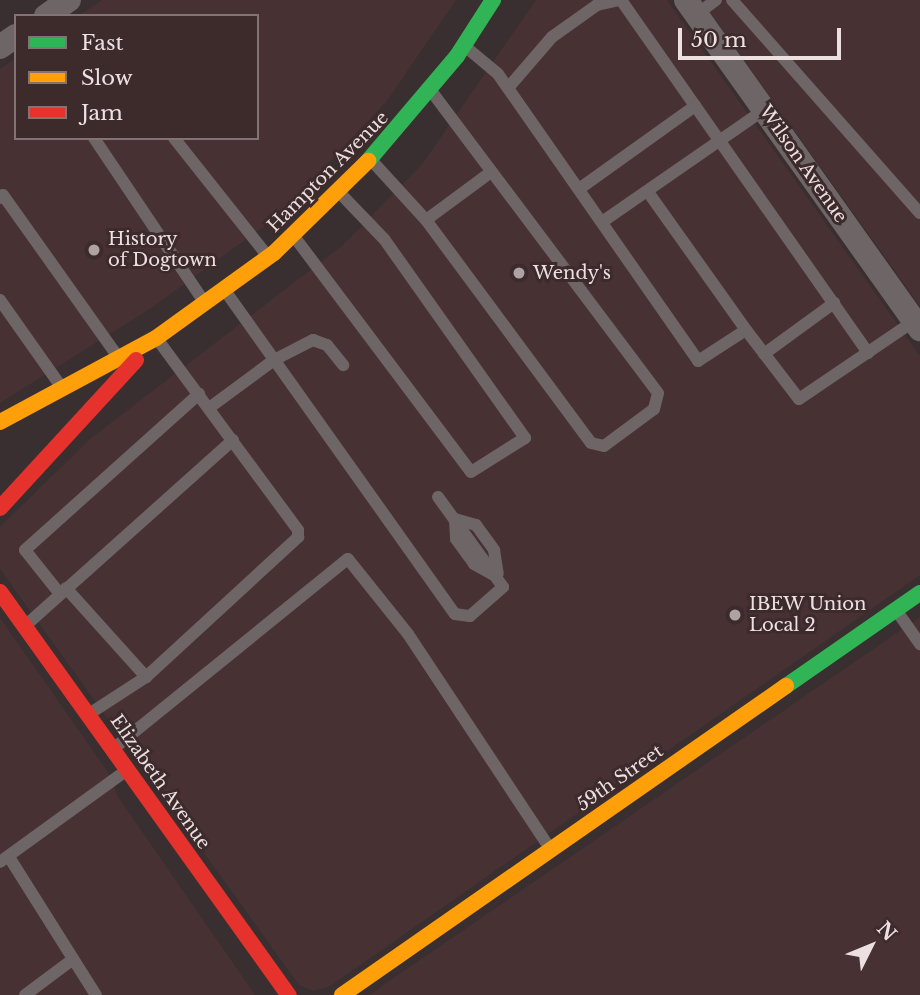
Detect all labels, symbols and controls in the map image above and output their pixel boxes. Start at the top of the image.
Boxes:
legend [14,14,259,140]
scale bar [682,14,845,58]
text: 50 m [691,27,746,53]
text: Fast [81,30,123,56]
text: Slow [81,65,133,91]
text: Jam [81,100,123,126]
street label: Wilson Avenue [754,101,852,227]
street label: Hampton Avenue [263,107,393,237]
place label: History of Dogtown [108,229,217,272]
marker: History of Dogtown [86,242,102,258]
place label: Wendy's [533,262,611,284]
marker: Wendy's [511,265,527,281]
place label: IBEW Union Local 2 [749,594,867,636]
marker: IBEW Union Local 2 [727,607,743,623]
street label: Elizabeth Avenue [105,710,215,854]
street label: 59th Street [573,740,667,816]
north arrow [836,911,906,981]
text: N [872,917,901,946]

